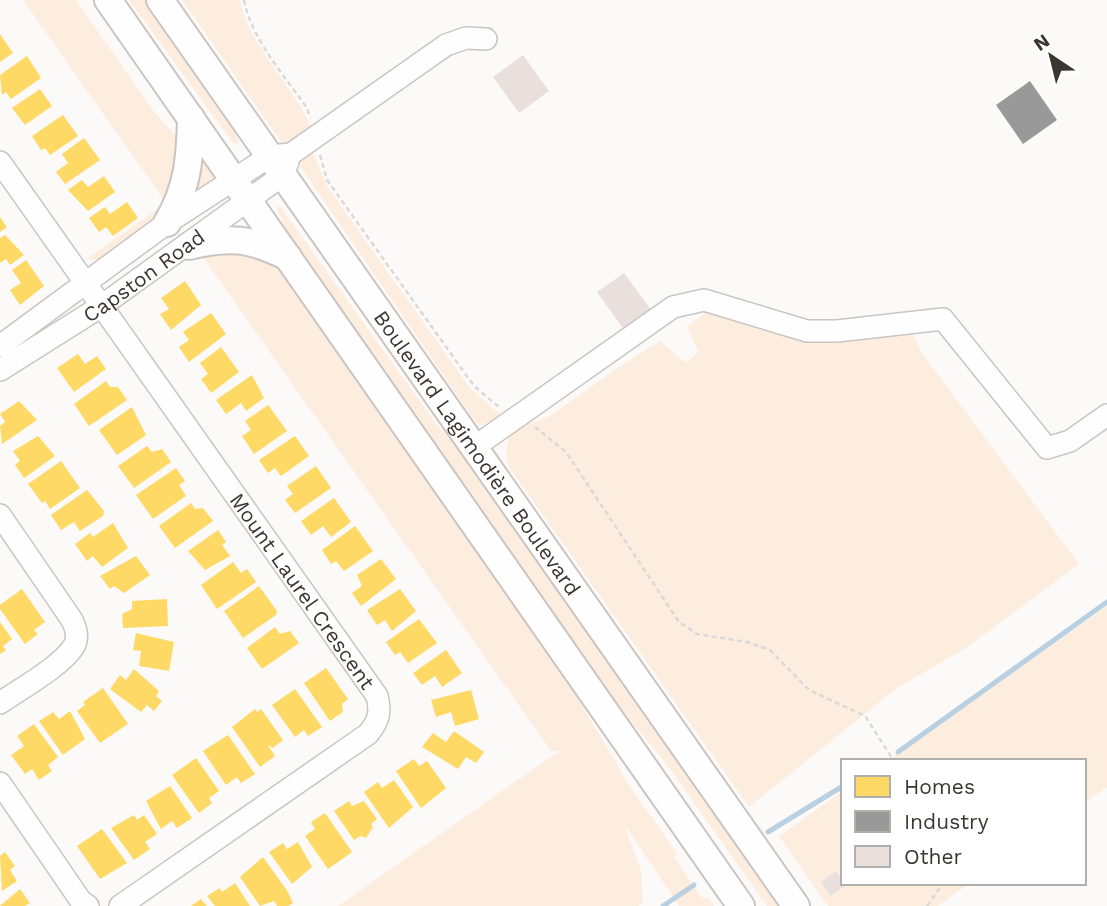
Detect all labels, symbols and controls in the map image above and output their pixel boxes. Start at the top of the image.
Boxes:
north arrow [1016,21,1086,91]
text: N [1029,29,1054,56]
street label: Capston Road [78,223,209,327]
street label: Boulevard Lagimodière Boulevard [369,305,586,600]
street label: Mount Laurel Crescent [225,488,381,694]
legend [841,759,1086,885]
text: Homes [904,774,975,799]
text: Industry [904,809,989,834]
text: Other [904,844,963,869]

